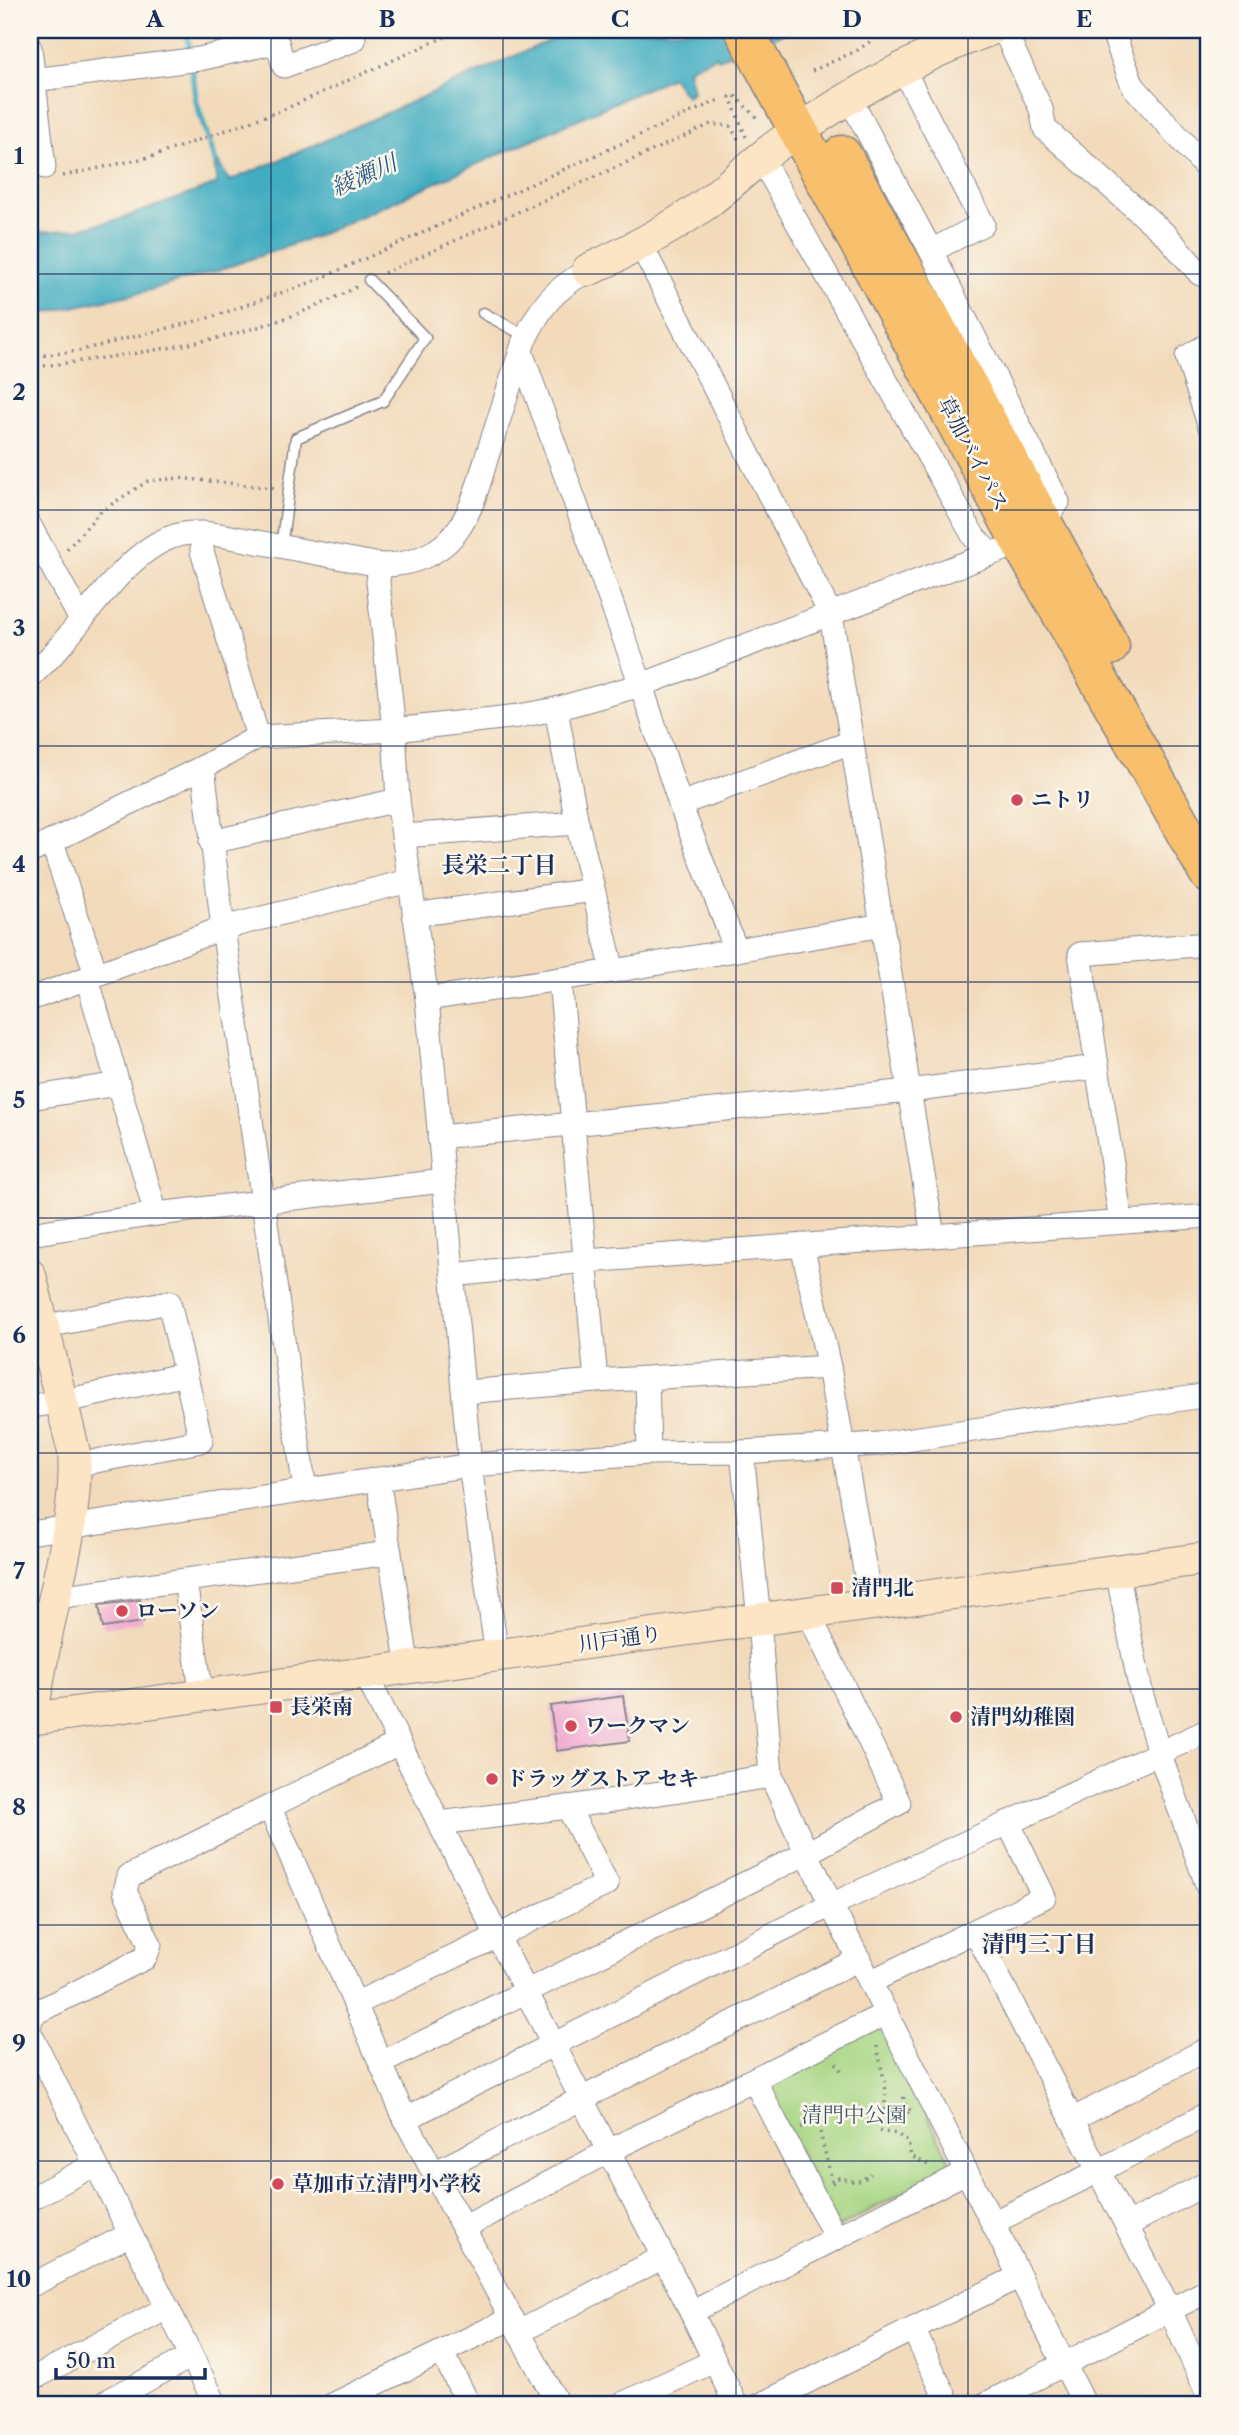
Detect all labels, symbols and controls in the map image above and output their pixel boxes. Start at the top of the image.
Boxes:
text: A [145,5,165,33]
text: B [378,5,396,33]
text: C [611,5,629,33]
text: D [842,5,862,33]
text: E [1076,5,1092,33]
text: 1 [14,142,25,170]
water label: 綾瀬川 [327,147,404,202]
text: 2 [12,378,26,406]
street label: 草加バイパス [933,392,1014,515]
text: 3 [13,614,26,642]
place label: ニトリ [1031,787,1094,812]
marker: ニトリ [1009,792,1025,808]
text: 4 [12,850,26,878]
district label: 長栄二丁目 [442,851,557,879]
text: 5 [13,1086,25,1114]
text: 6 [12,1321,26,1349]
text: 7 [13,1557,25,1585]
place label: 清門北 [851,1575,914,1600]
marker: 清門北 [829,1580,845,1596]
place label: ローソン [136,1598,219,1623]
marker: ローソン [114,1603,130,1619]
street label: 川戸通り [577,1620,663,1657]
place label: 長栄南 [290,1694,353,1719]
marker: 長栄南 [268,1699,284,1715]
place label: 清門幼稚園 [970,1704,1075,1729]
marker: 清門幼稚園 [948,1709,964,1725]
place label: ワークマン [585,1713,690,1738]
marker: ワークマン [563,1718,579,1734]
place label: ドラッグストア セキ [506,1766,699,1791]
marker: ドラッグストア セキ [484,1771,500,1787]
text: 8 [12,1793,26,1821]
district label: 清門三丁目 [982,1930,1097,1958]
text: 9 [12,2029,26,2057]
park label: 清門中公園 [802,2102,907,2127]
place label: 草加市立清門小学校 [292,2171,481,2196]
marker: 草加市立清門小学校 [270,2176,286,2192]
text: 10 [7,2265,31,2293]
scale bar [56,2337,205,2381]
text: 50 m [66,2348,116,2373]

